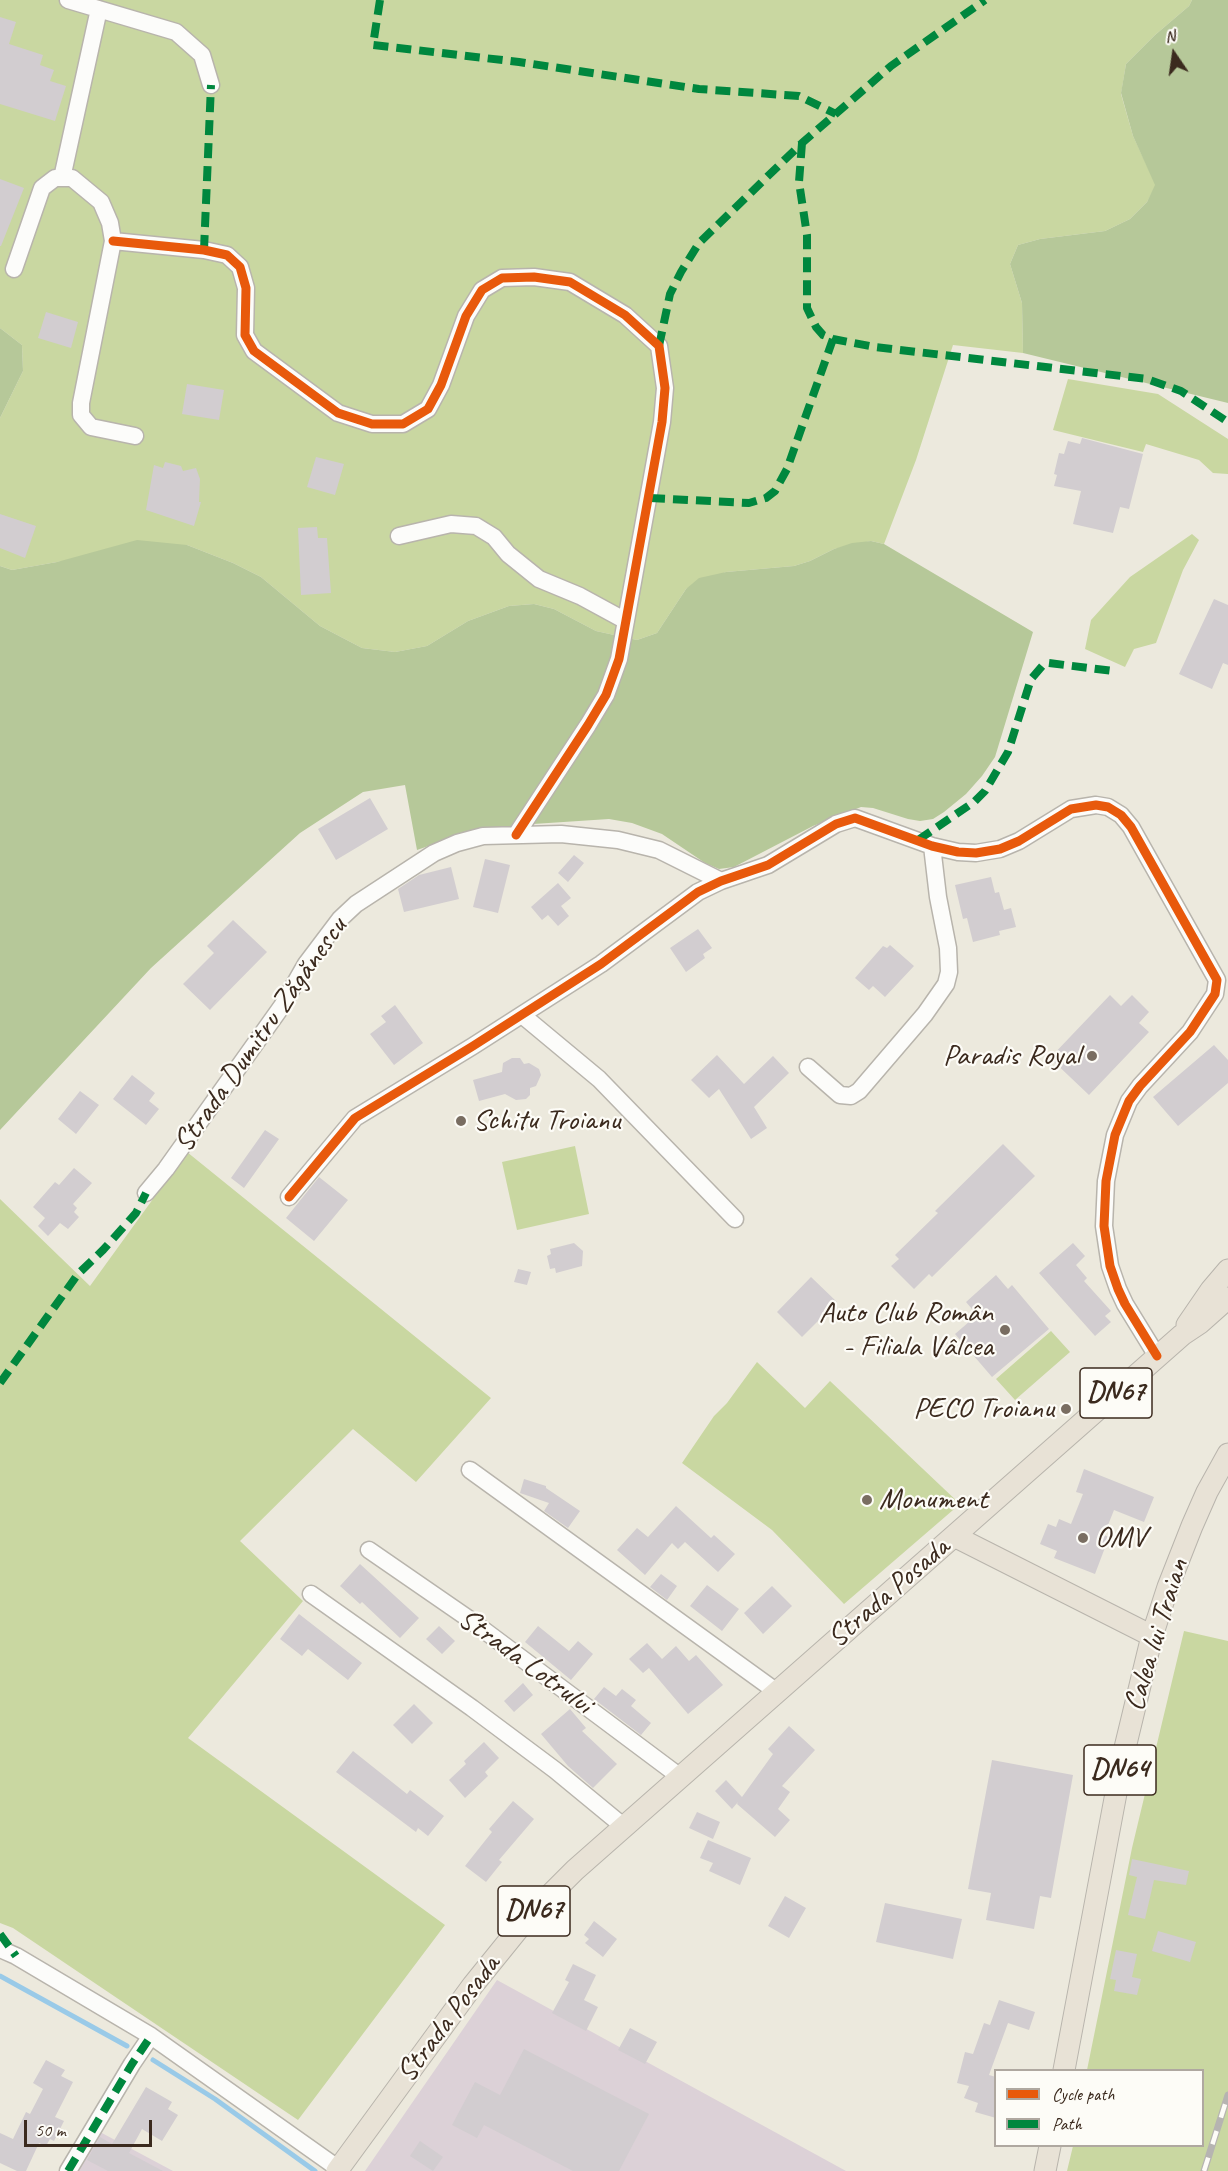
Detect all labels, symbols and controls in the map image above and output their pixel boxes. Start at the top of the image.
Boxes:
north arrow [1144,24,1204,84]
text: N [1163,26,1177,47]
street label: Strada Dumitru Zăgănescu [166,911,356,1159]
place label: Paradis Royal [943,1038,1080,1074]
marker: Paradis Royal [1085,1049,1099,1063]
place label: Schitu Troianu [473,1103,620,1139]
marker: Schitu Troianu [454,1114,468,1128]
place label: Auto Club Român - Filiala Vâlcea [819,1295,993,1366]
marker: Auto Club Român - Filiala Vâlcea [998,1323,1012,1337]
road number: DN67 [1080,1368,1152,1418]
place label: PECO Troianu [913,1391,1054,1427]
marker: PECO Troianu [1059,1402,1073,1416]
place label: Monument [879,1482,987,1518]
marker: Monument [860,1493,874,1507]
place label: OMV [1095,1520,1146,1556]
street label: Strada Posada [821,1530,957,1656]
marker: OMV [1076,1531,1090,1545]
street label: Calea lui Traian [1117,1555,1197,1715]
street label: Strada Lotrului [451,1601,599,1723]
road number: DN64 [1084,1745,1156,1795]
road number: DN67 [498,1886,570,1936]
street label: Strada Posada [389,1948,509,2090]
legend [994,2069,1204,2147]
text: Cycle path [1052,2083,1114,2105]
scale bar [27,2108,154,2146]
text: Path [1052,2113,1082,2135]
text: 50 m [35,2119,66,2141]

